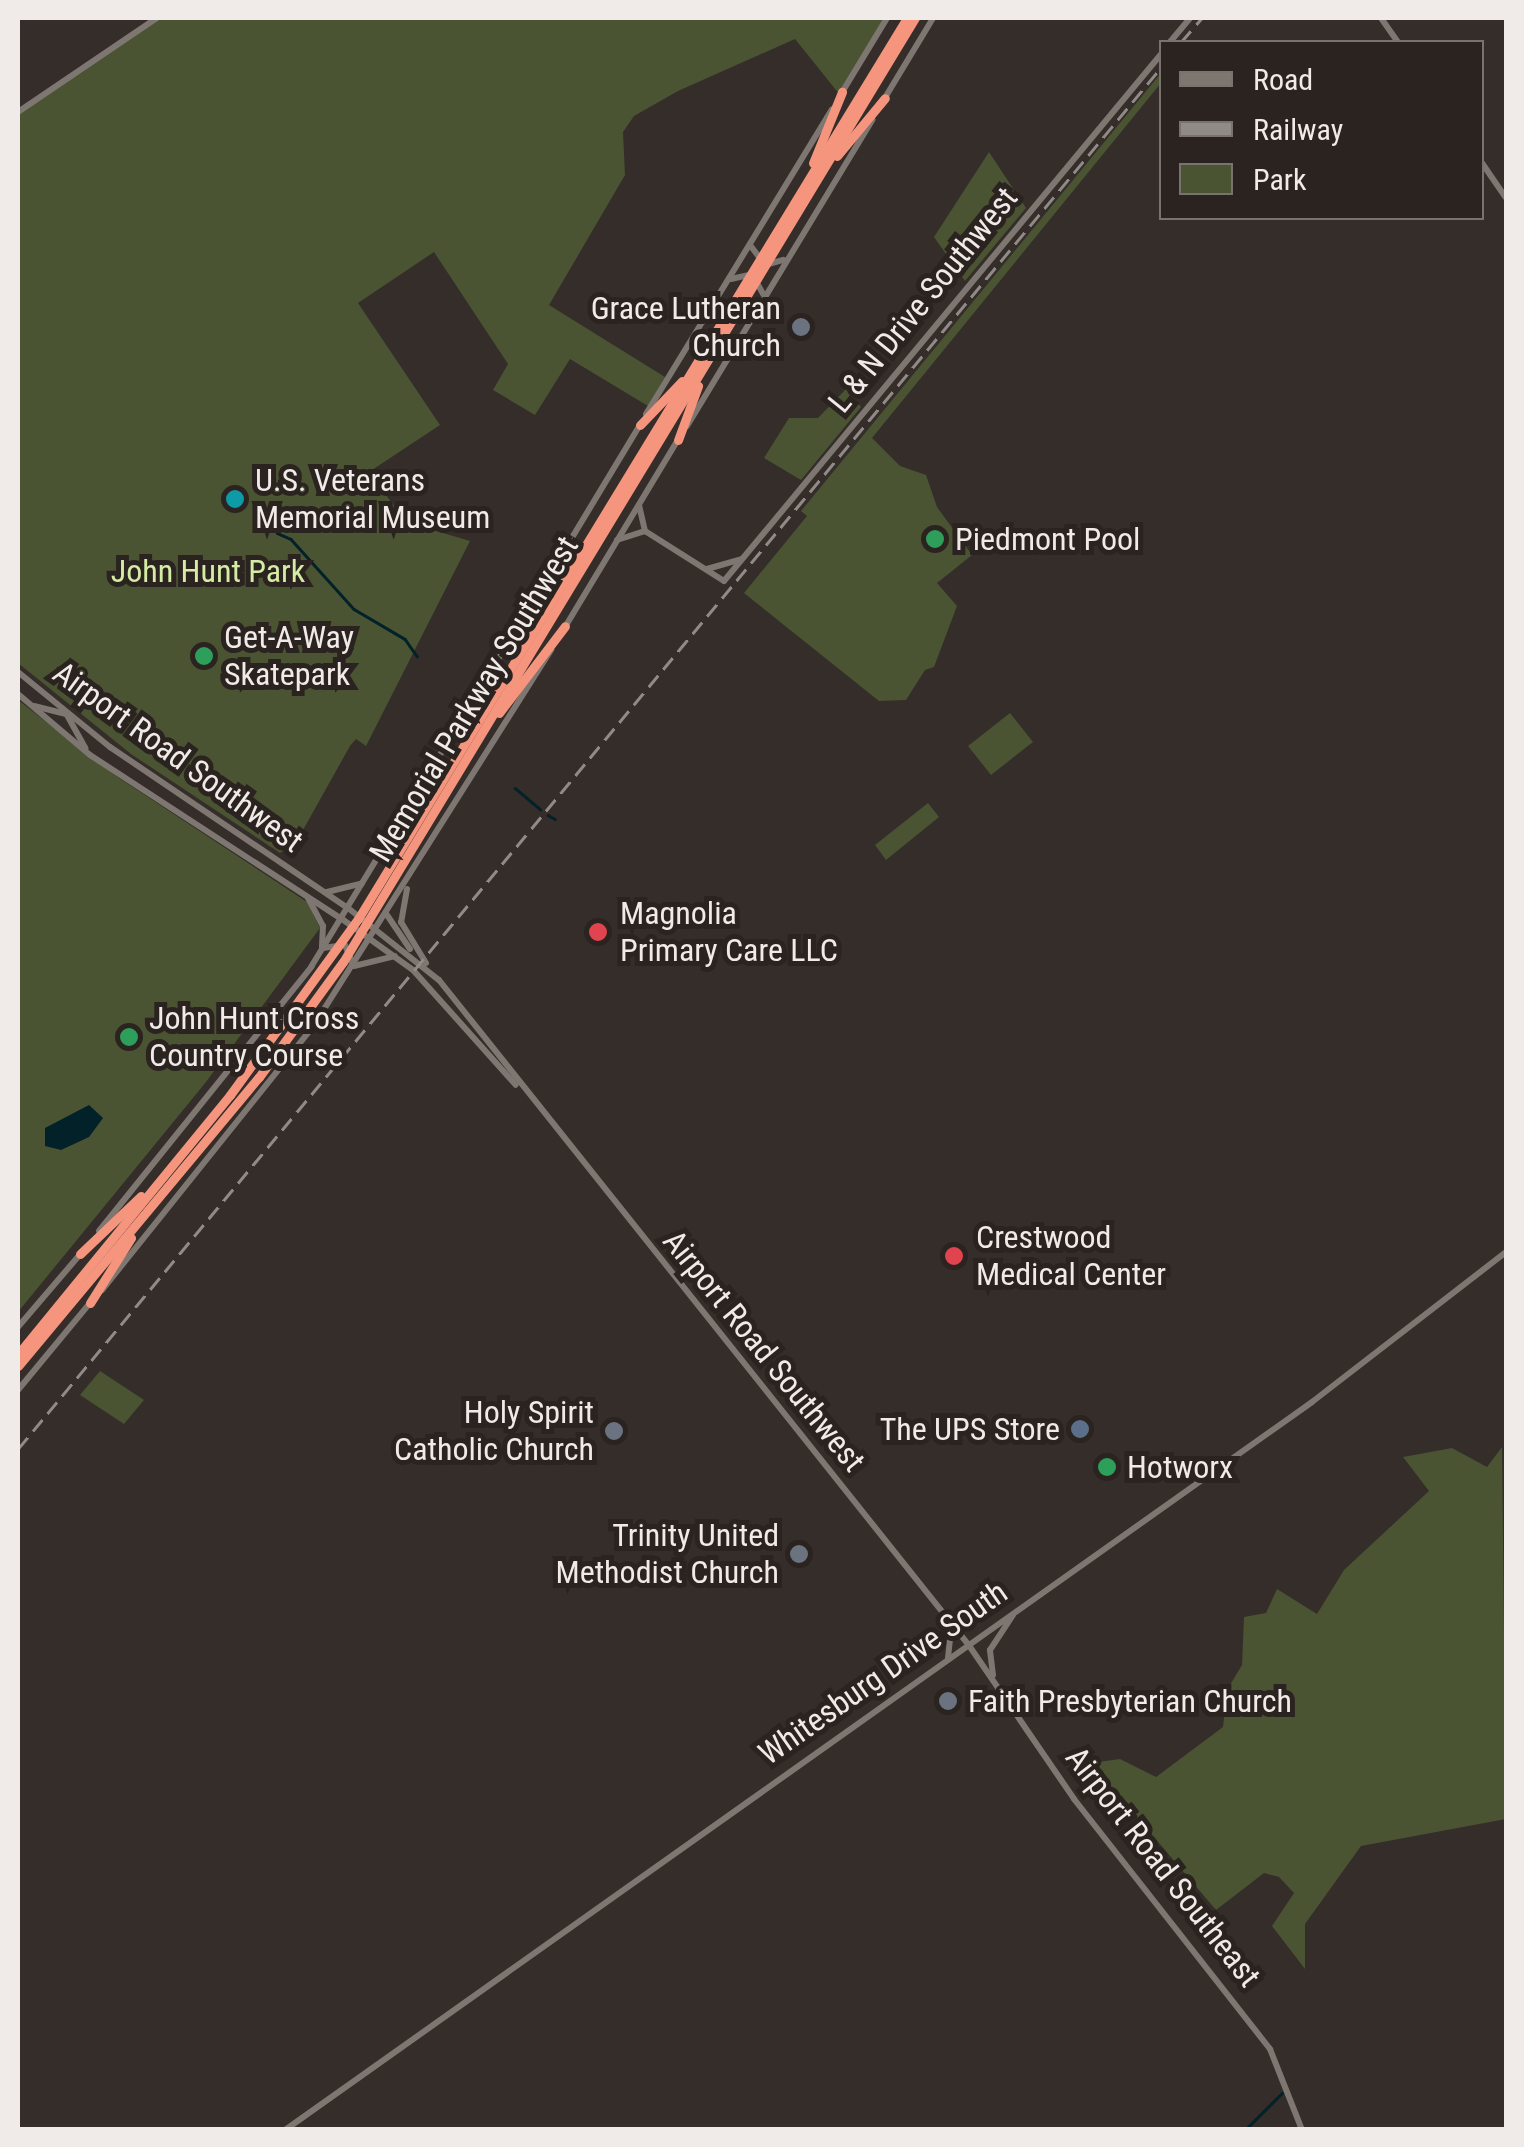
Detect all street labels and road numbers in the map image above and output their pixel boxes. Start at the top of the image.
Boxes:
street label: L & N Drive Southwest [820,180,1026,420]
street label: Memorial Parkway Southwest [361,529,587,869]
street label: Airport Road Southwest [46,654,310,860]
street label: Airport Road Southwest [655,1223,873,1479]
street label: Whitesburg Drive South [751,1573,1015,1773]
street label: Airport Road Southeast [1057,1739,1269,1995]

